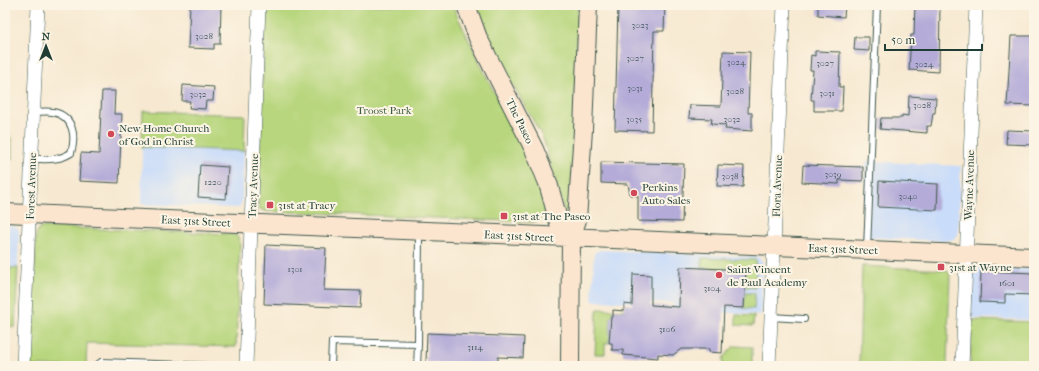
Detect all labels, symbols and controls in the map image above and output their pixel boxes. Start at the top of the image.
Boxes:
house number: 3023 [632,20,649,30]
north arrow [26,26,66,66]
scale bar [885,26,982,52]
text: N [42,30,51,43]
house number: 3028 [195,31,213,41]
text: 50 m [891,33,915,47]
house number: 3027 [626,53,644,63]
house number: 3024 [727,57,746,67]
house number: 3027 [816,58,834,68]
house number: 3024 [915,59,934,69]
house number: 3031 [627,83,643,93]
house number: 3028 [726,86,744,96]
house number: 3031 [819,88,835,98]
house number: 3032 [190,89,207,99]
street label: The Paseo [503,97,536,146]
house number: 3028 [913,100,931,110]
park label: Troost Park [357,104,412,117]
house number: 3035 [626,114,642,124]
house number: 3032 [724,114,741,124]
place label: New Home Church of God in Christ [119,122,210,148]
marker: New Home Church of God in Christ [106,129,116,139]
street label: Wayne Avenue [962,149,977,221]
street label: Forest Avenue [24,152,39,220]
street label: Tracy Avenue [246,153,261,219]
street label: Flora Avenue [770,154,785,217]
house number: 3039 [824,169,842,179]
house number: 3038 [722,171,739,181]
house number: 1220 [204,177,222,187]
place label: Perkins Auto Sales [641,181,690,207]
marker: Perkins Auto Sales [629,188,639,198]
house number: 3040 [899,191,917,201]
place label: 31st at Tracy [278,199,336,212]
marker: 31st at Tracy [265,200,275,210]
place label: 31st at The Paseo [512,210,591,223]
marker: 31st at The Paseo [499,211,509,221]
street label: East 31st Street [161,213,231,230]
street label: East 31st Street [484,228,554,245]
street label: East 31st Street [808,242,878,257]
place label: 31st at Wayne [949,261,1012,274]
marker: 31st at Wayne [936,262,946,272]
place label: Saint Vincent de Paul Academy [727,263,808,289]
house number: 1301 [287,264,303,274]
marker: Saint Vincent de Paul Academy [714,270,724,280]
house number: 1601 [999,278,1015,288]
house number: 3104 [703,283,721,293]
house number: 3106 [659,324,675,334]
house number: 3114 [467,342,483,352]

